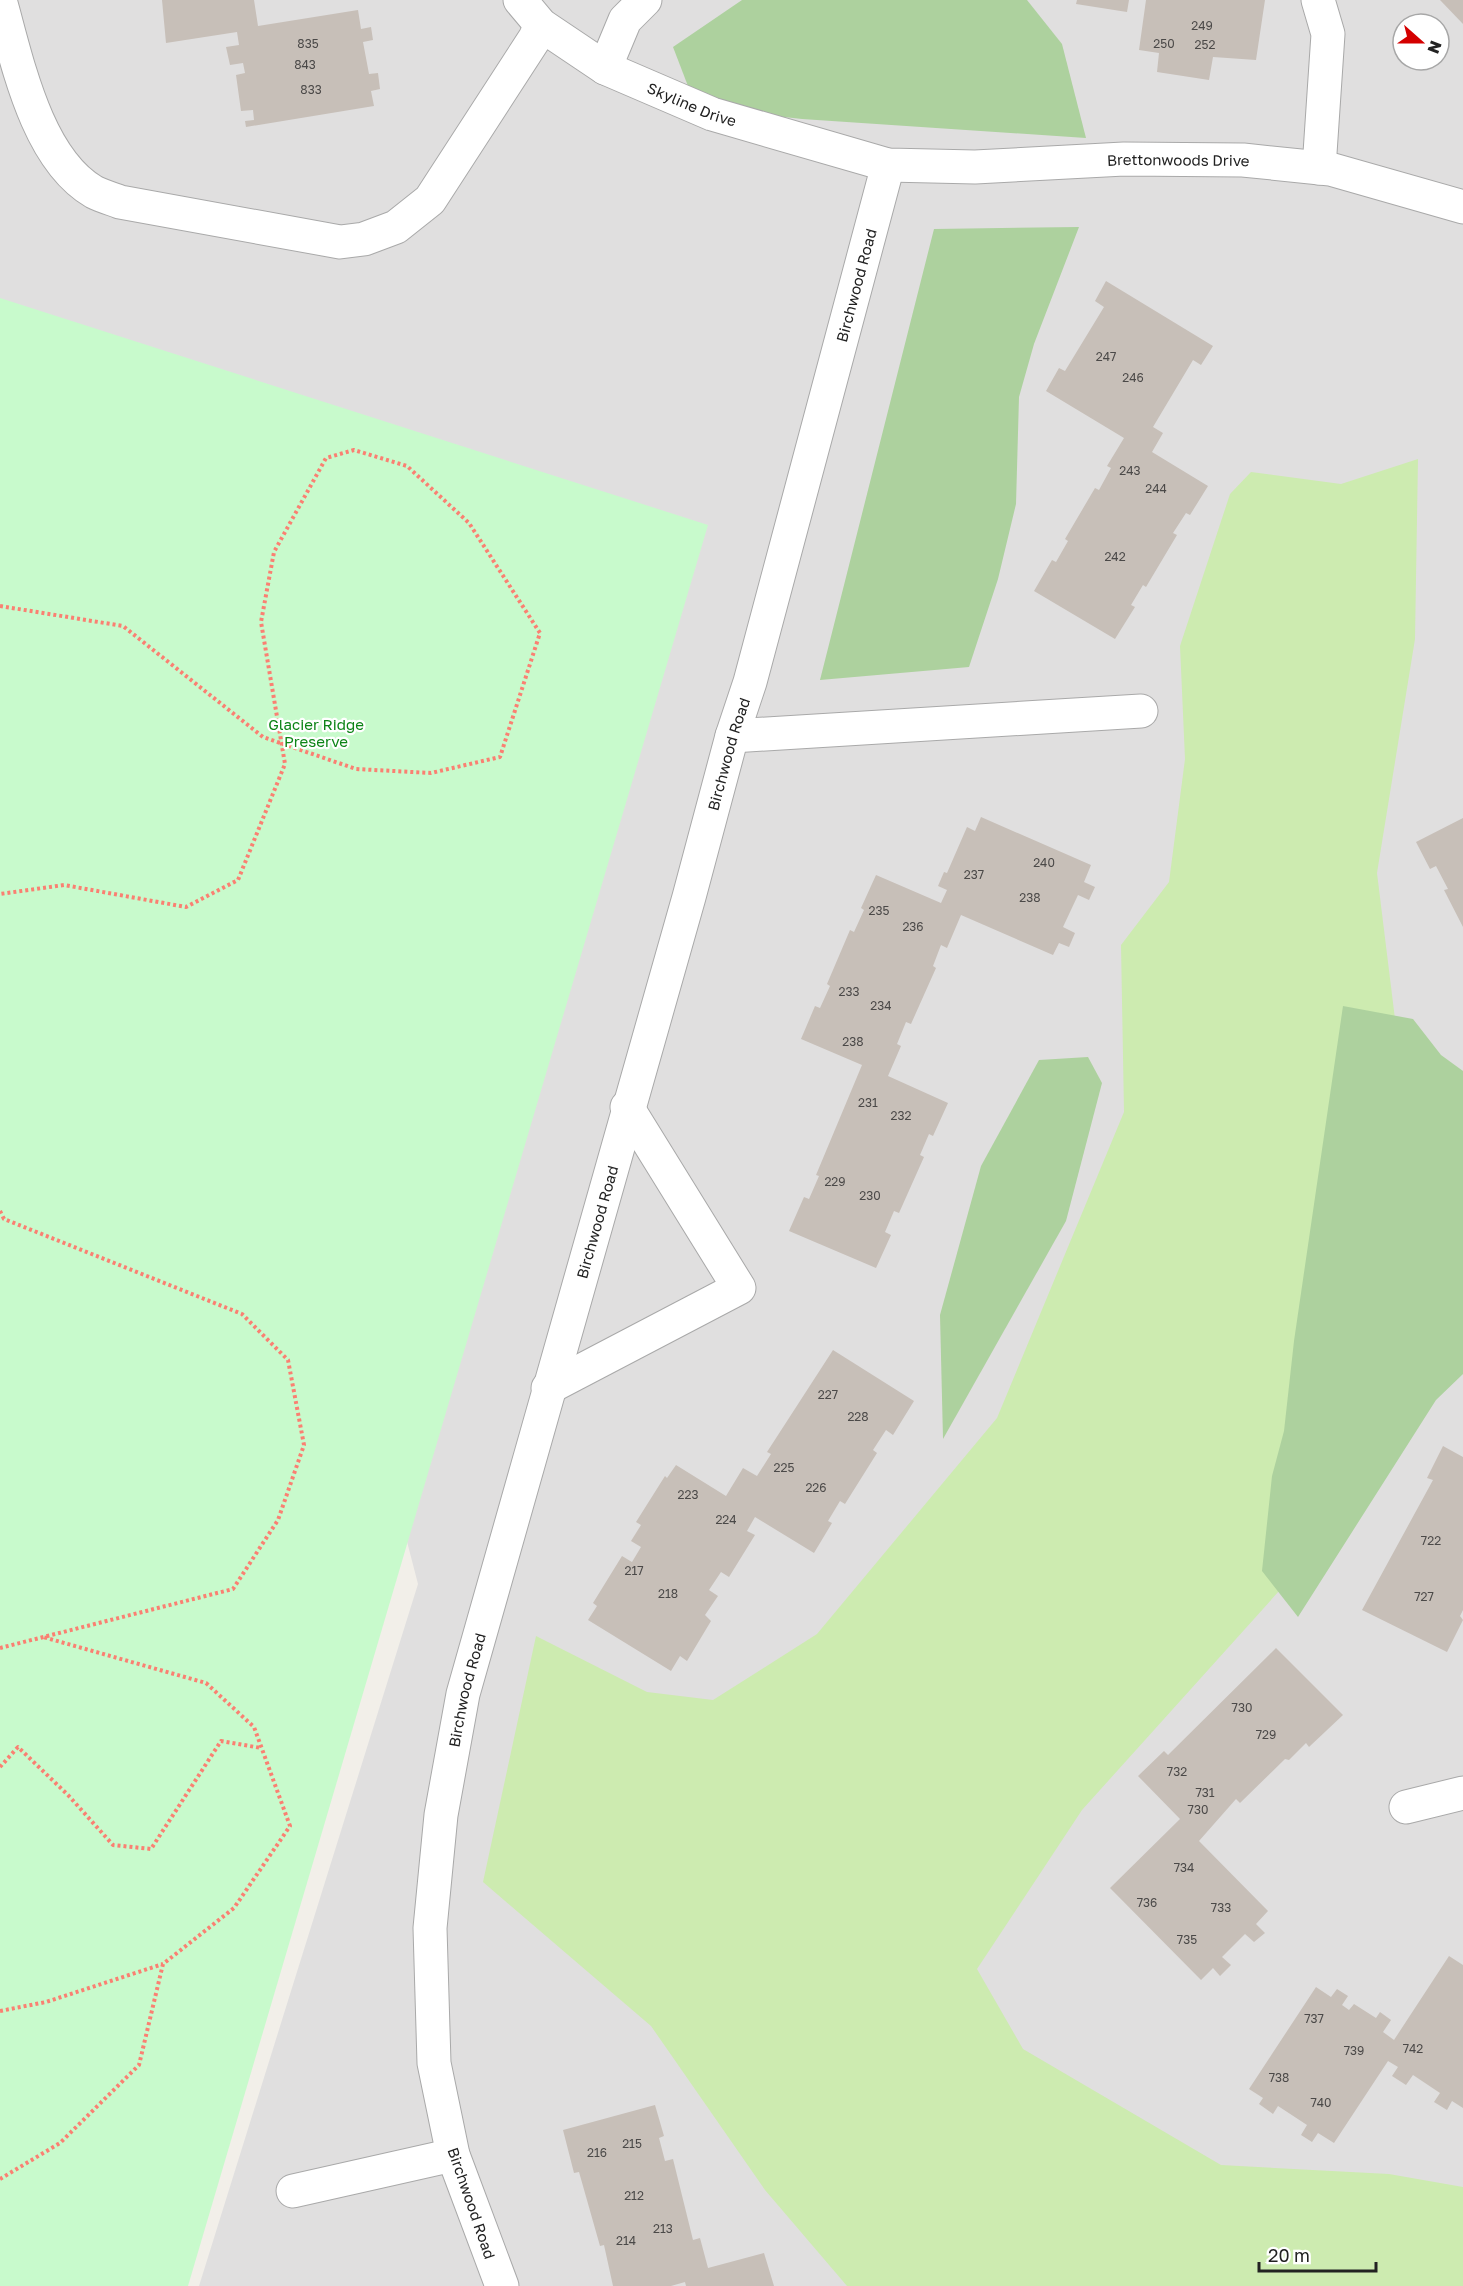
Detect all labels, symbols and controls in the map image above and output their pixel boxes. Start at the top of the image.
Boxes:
north arrow [1391,12,1451,72]
house number: 249 [1191,18,1213,33]
house number: 835 [297,36,319,51]
house number: 250 [1153,36,1175,51]
house number: 252 [1195,37,1215,52]
text: N [1423,38,1447,57]
house number: 843 [294,57,316,72]
street label: Skyline Drive [645,78,739,130]
house number: 833 [300,82,322,97]
street label: Brettonwoods Drive [1107,150,1251,170]
street label: Birchwood Road [832,226,880,344]
house number: 247 [1096,349,1116,364]
house number: 246 [1122,370,1144,385]
house number: 243 [1119,463,1141,478]
house number: 244 [1145,481,1167,496]
house number: 242 [1104,549,1126,564]
street label: Birchwood Road [703,695,753,813]
park label: Glacier Ridge Preserve [268,715,364,750]
house number: 240 [1033,855,1055,870]
house number: 237 [964,867,984,882]
house number: 238 [1019,890,1041,905]
house number: 235 [869,903,890,918]
house number: 236 [902,919,924,934]
house number: 233 [838,984,860,999]
house number: 234 [870,998,892,1013]
house number: 238 [842,1034,864,1049]
house number: 231 [858,1095,878,1110]
house number: 232 [891,1108,912,1123]
street label: Birchwood Road [572,1163,621,1281]
house number: 229 [824,1174,846,1189]
house number: 230 [859,1188,881,1203]
house number: 227 [818,1387,838,1402]
house number: 228 [847,1409,869,1424]
house number: 225 [774,1460,794,1475]
house number: 226 [805,1480,827,1495]
house number: 223 [678,1487,698,1502]
house number: 224 [715,1512,737,1527]
house number: 722 [1421,1533,1441,1548]
house number: 217 [624,1563,644,1578]
house number: 218 [658,1586,678,1601]
house number: 727 [1414,1589,1434,1604]
street label: Birchwood Road [445,1631,489,1749]
house number: 730 [1232,1700,1252,1715]
house number: 729 [1256,1727,1276,1742]
house number: 732 [1167,1764,1187,1779]
house number: 731 [1195,1785,1215,1800]
house number: 730 [1188,1802,1208,1817]
house number: 734 [1174,1860,1194,1875]
house number: 736 [1137,1895,1157,1910]
house number: 733 [1211,1900,1231,1915]
house number: 735 [1177,1932,1197,1947]
house number: 737 [1304,2011,1324,2026]
house number: 742 [1403,2041,1423,2056]
house number: 739 [1344,2043,1364,2058]
house number: 738 [1269,2070,1289,2085]
house number: 740 [1310,2095,1332,2110]
house number: 215 [622,2136,642,2151]
street label: Birchwood Road [444,2145,500,2261]
house number: 216 [587,2145,607,2160]
house number: 212 [624,2188,644,2203]
house number: 213 [653,2221,673,2236]
house number: 214 [616,2233,636,2248]
scale bar [1259,2235,1376,2273]
text: 20 m [1268,2244,1310,2266]

